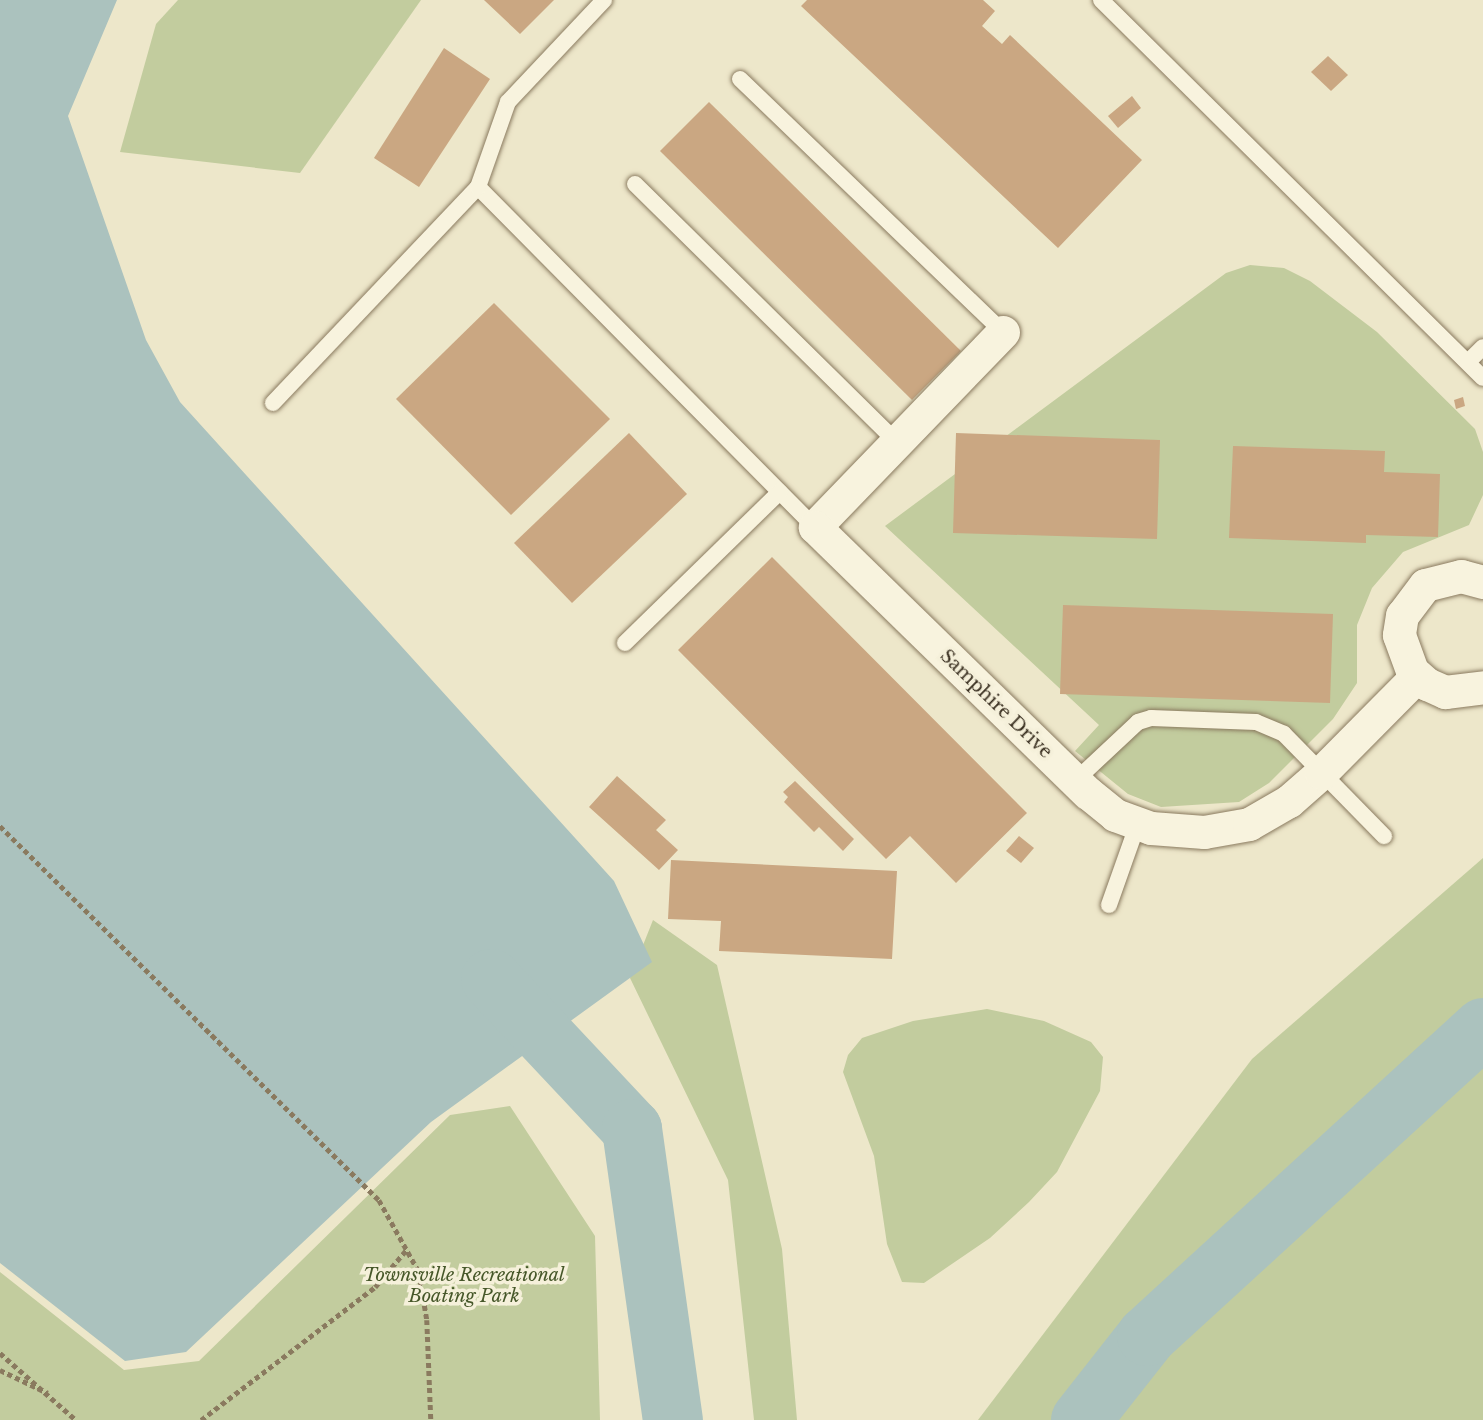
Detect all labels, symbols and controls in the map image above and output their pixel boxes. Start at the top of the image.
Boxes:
street label: Samphire Drive [936,645,1056,763]
park label: Townsville Recreational Boating Park [363,1265,565,1308]

